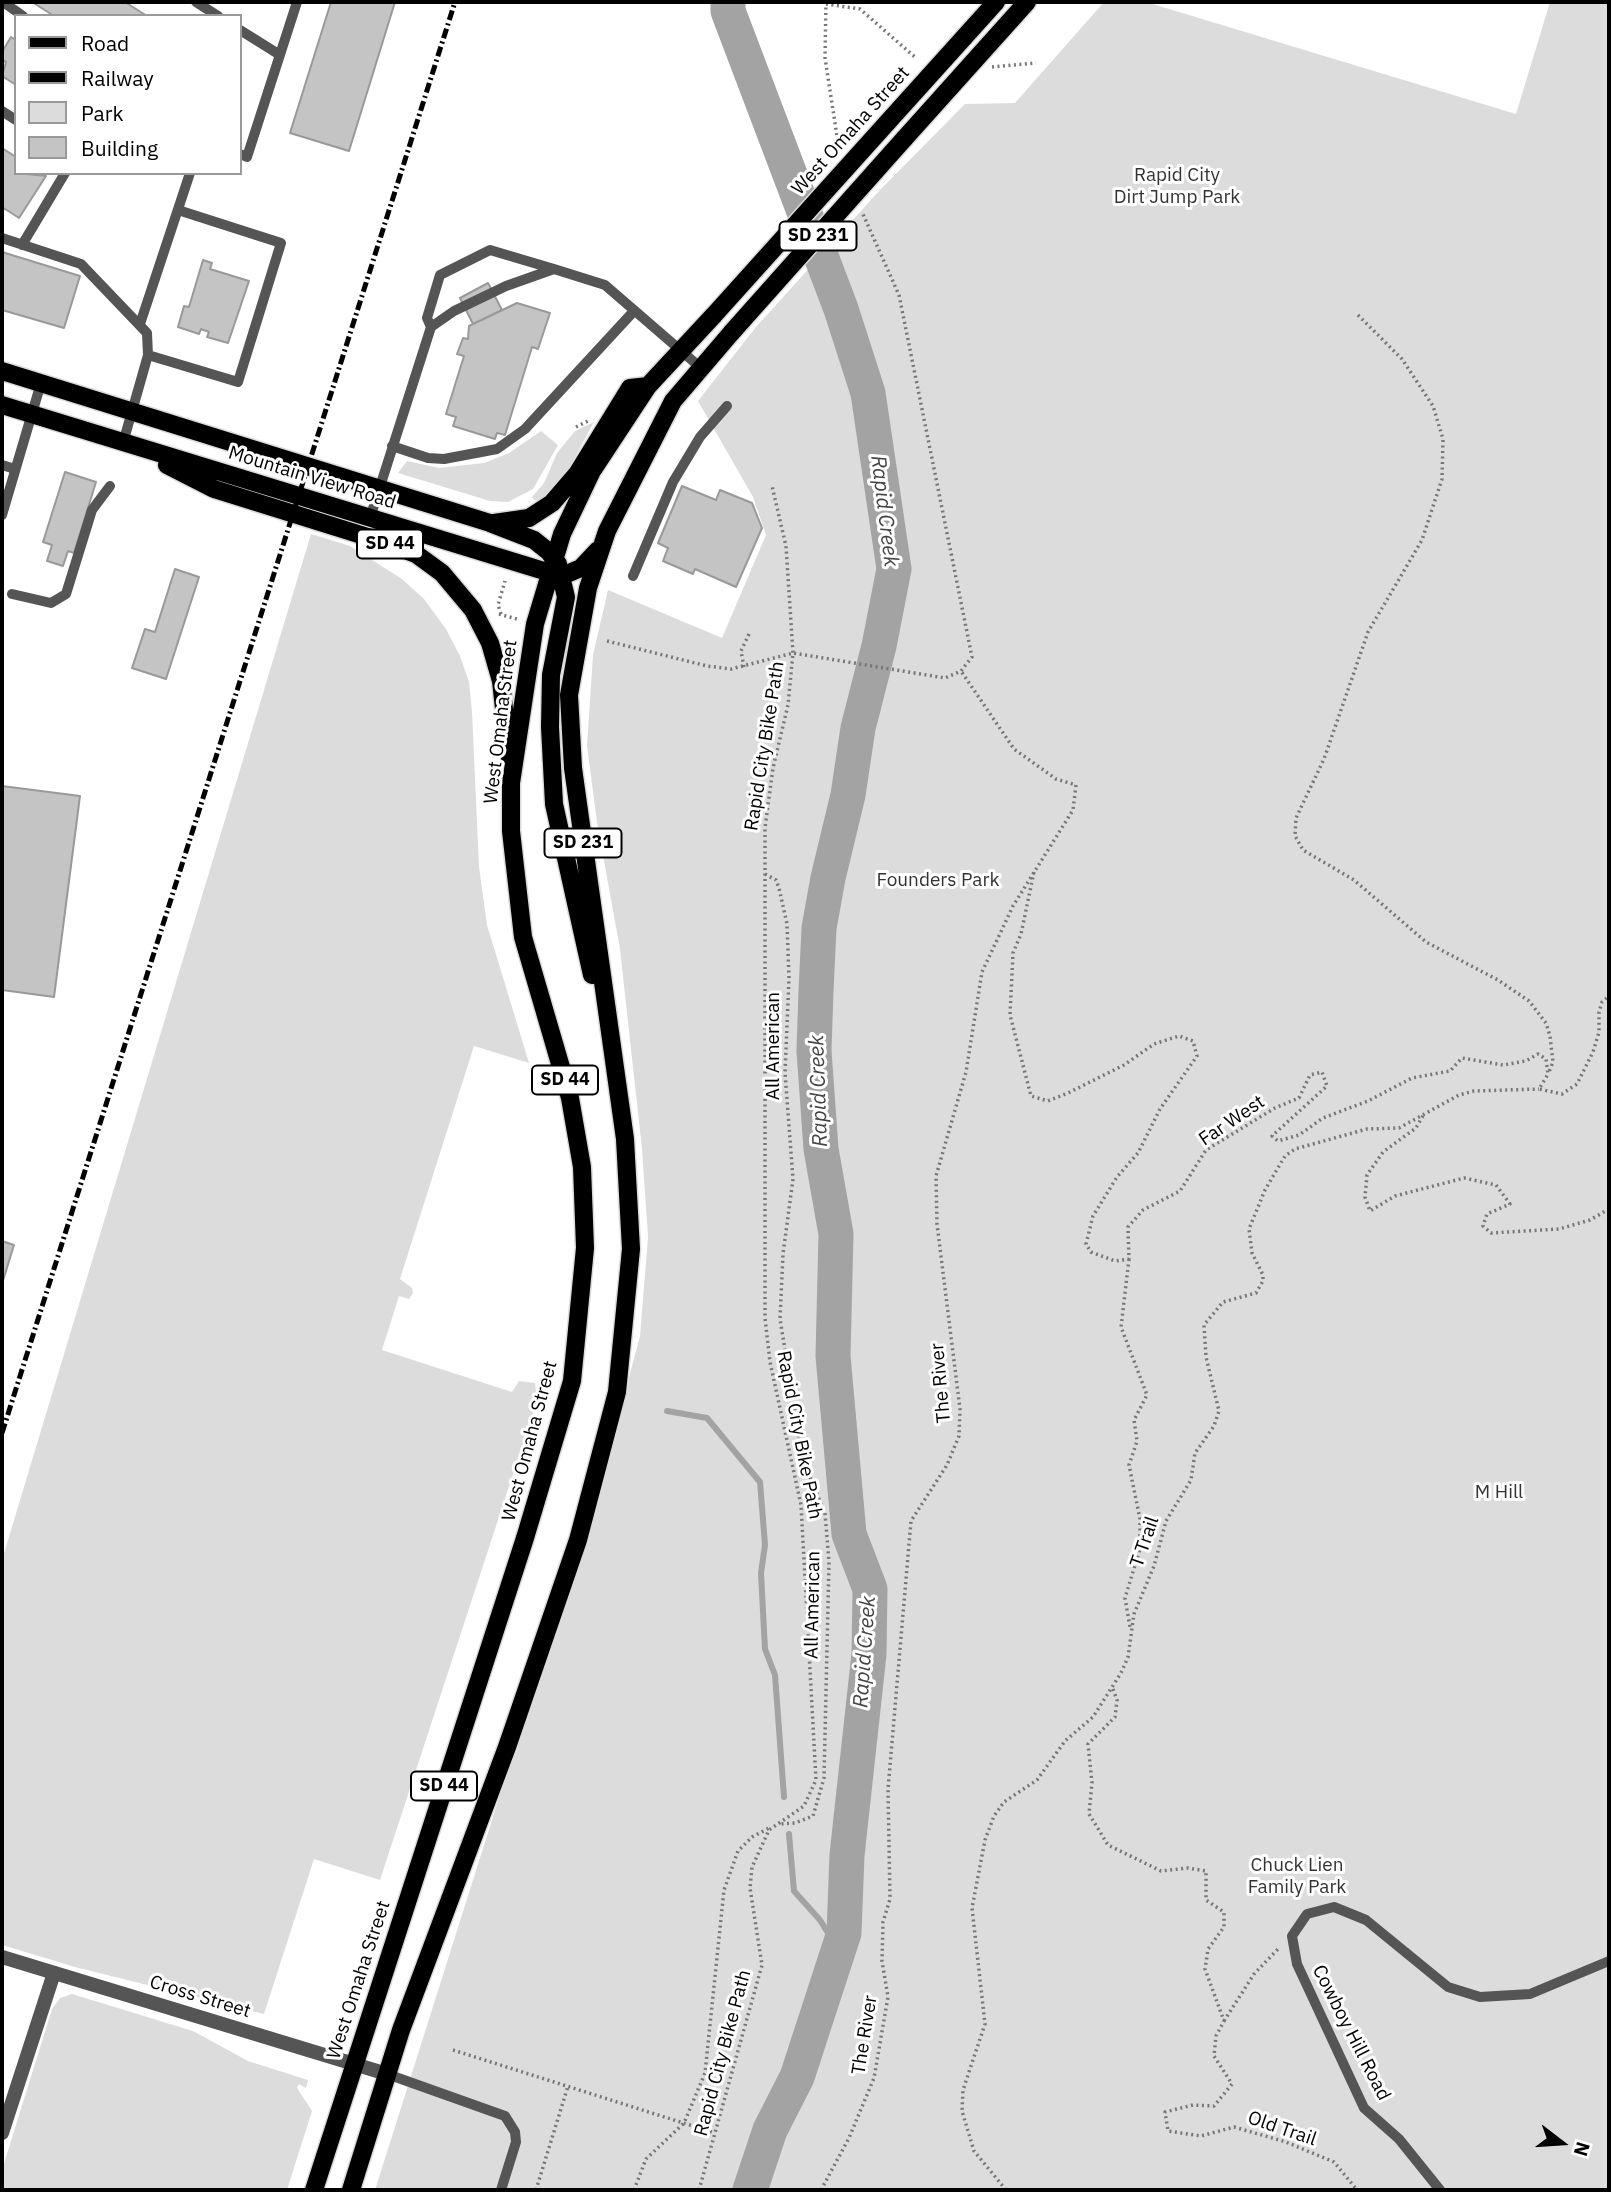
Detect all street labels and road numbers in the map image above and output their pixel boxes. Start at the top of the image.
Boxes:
street label: West Omaha Street [787,62,915,200]
road number: SD 231 [780,222,856,250]
street label: Mountain View Road [226,442,398,514]
road number: SD 44 [357,530,423,558]
street label: West Omaha Street [480,639,522,805]
street label: Rapid City Bike Path [740,660,790,832]
road number: SD 231 [544,828,622,858]
street label: All American [763,992,785,1100]
road number: SD 44 [532,1065,598,1094]
street label: Far West [1195,1091,1269,1151]
street label: The River [926,1342,956,1424]
street label: Rapid City Bike Path [771,1349,827,1521]
street label: West Omaha Street [498,1358,562,1524]
street label: T Trail [1126,1514,1164,1570]
street label: All American [801,1551,825,1659]
road number: SD 44 [411,1772,477,1800]
street label: West Omaha Street [323,1898,395,2062]
street label: Cowboy Hill Road [1307,1961,1395,2105]
street label: Rapid City Bike Path [690,1967,756,2139]
street label: Cross Street [147,1971,253,2023]
street label: The River [847,1994,883,2076]
street label: Old Trail [1245,2107,1319,2151]

